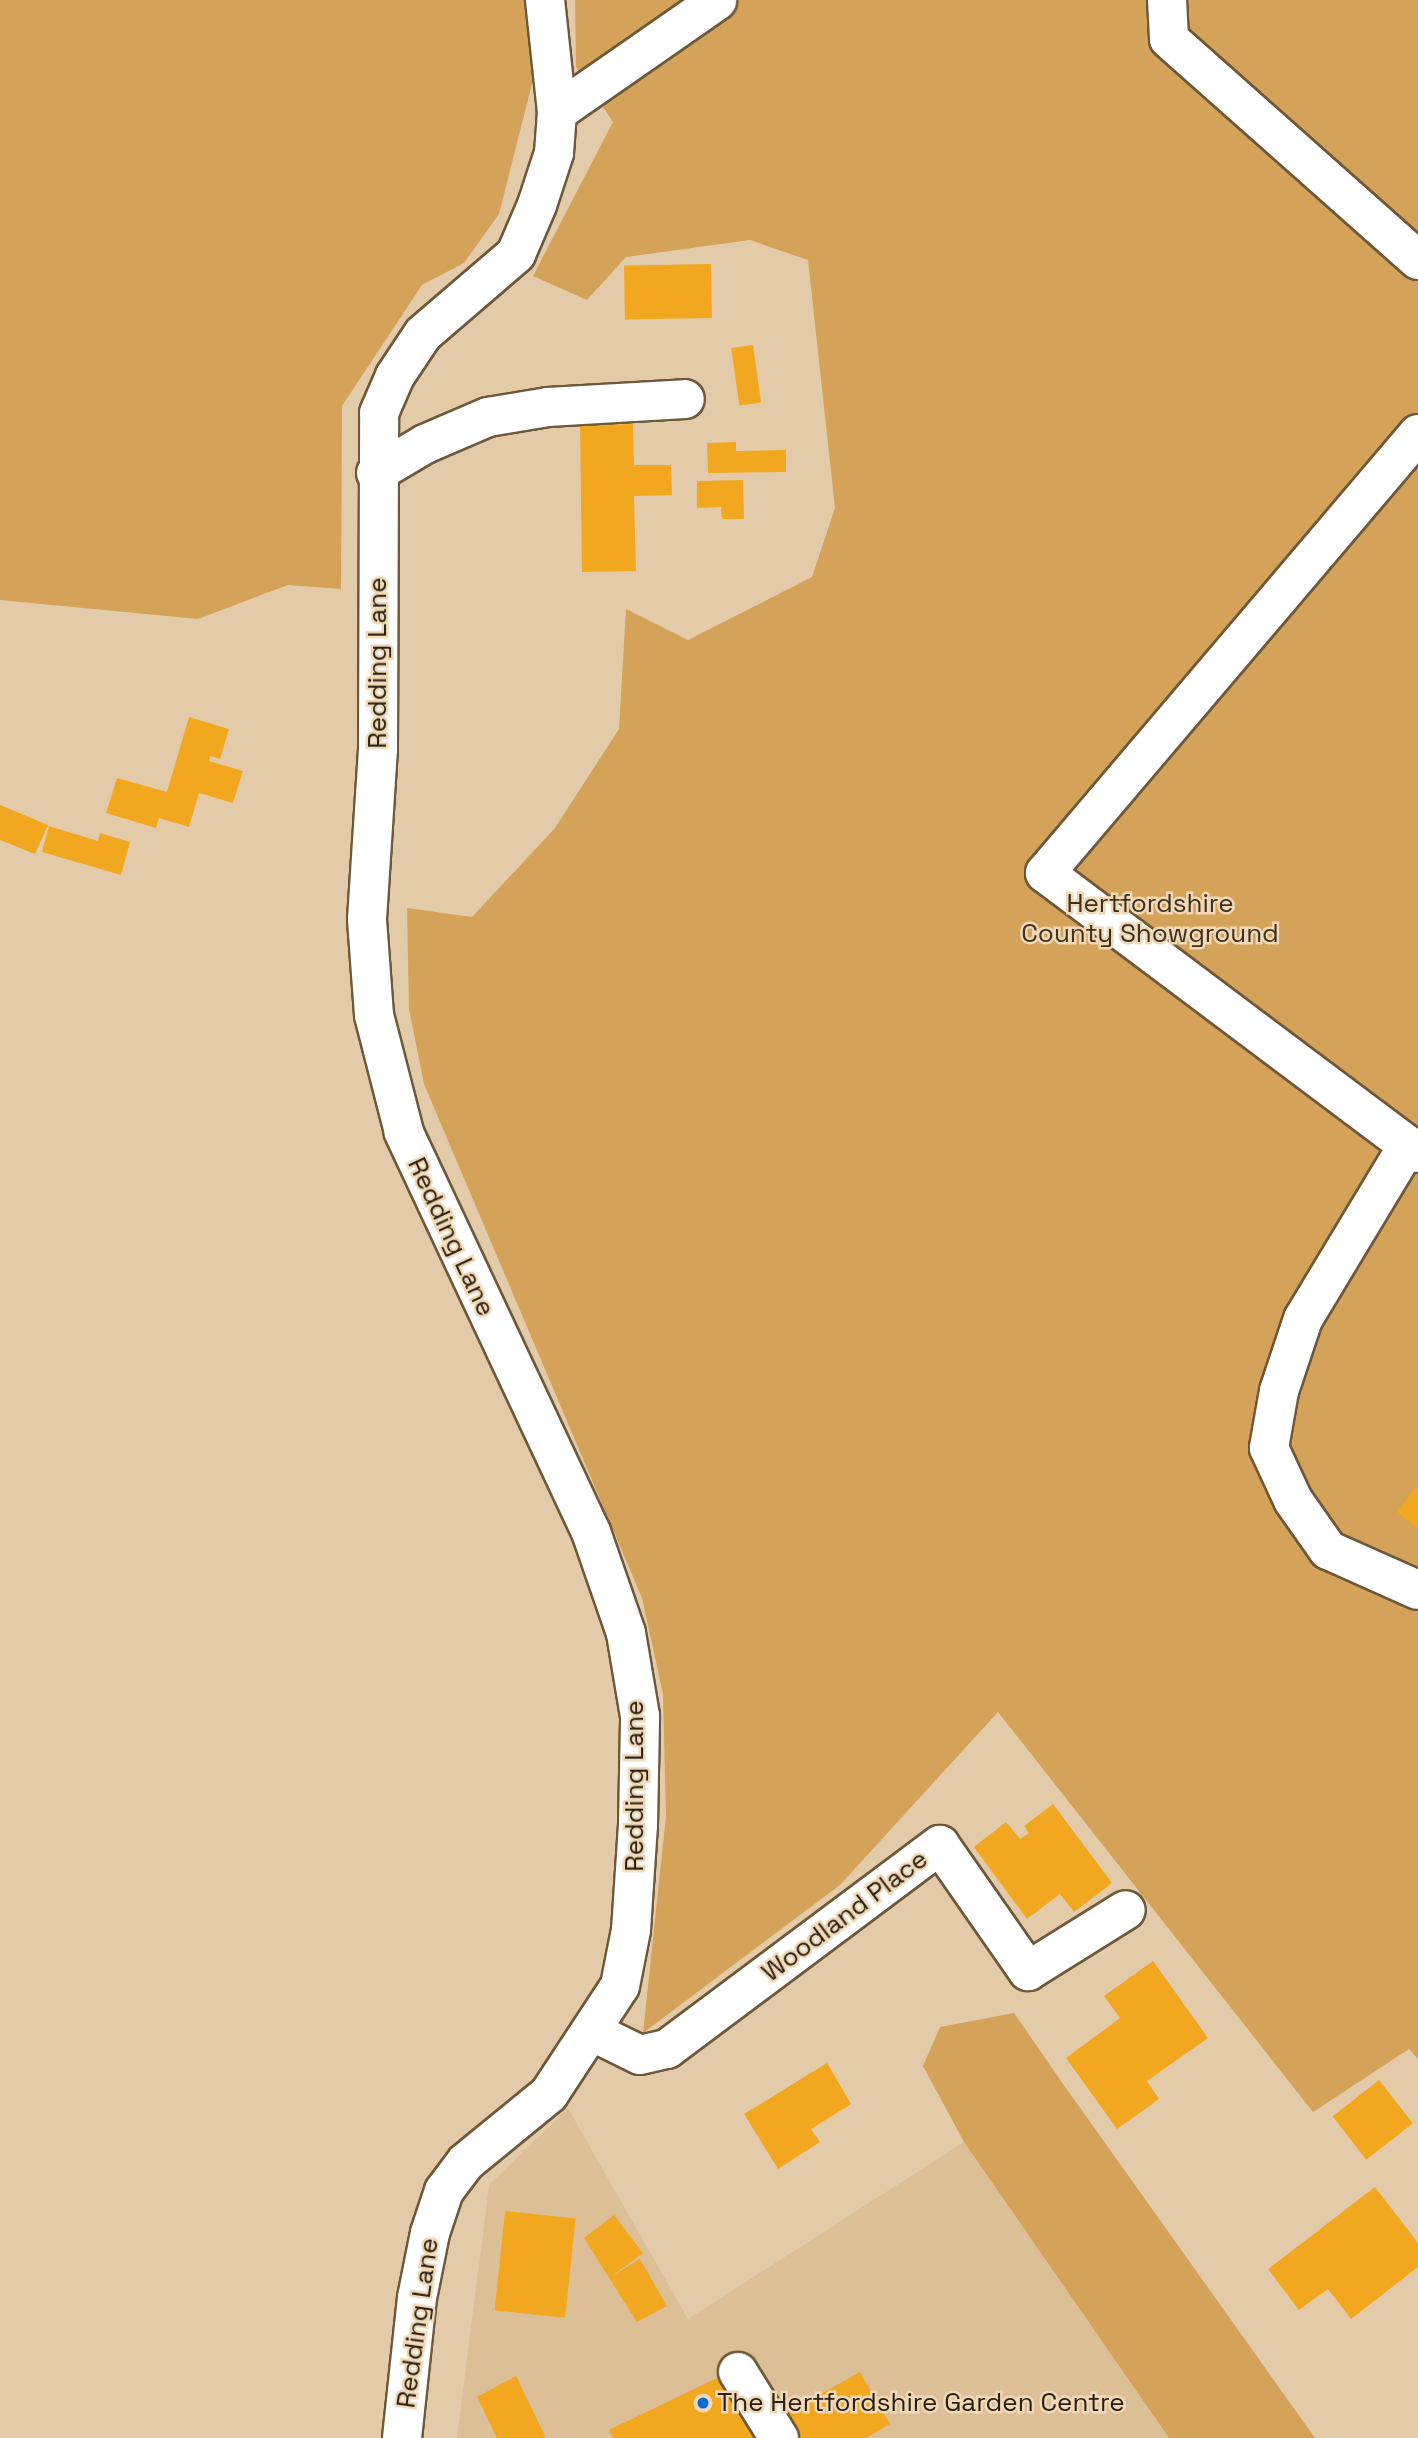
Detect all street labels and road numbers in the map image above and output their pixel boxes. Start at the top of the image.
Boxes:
street label: Redding Lane [362,577,394,749]
street label: Redding Lane [401,1153,501,1321]
street label: Redding Lane [619,1700,651,1872]
street label: Woodland Place [756,1844,934,1988]
street label: Redding Lane [391,2236,445,2410]

